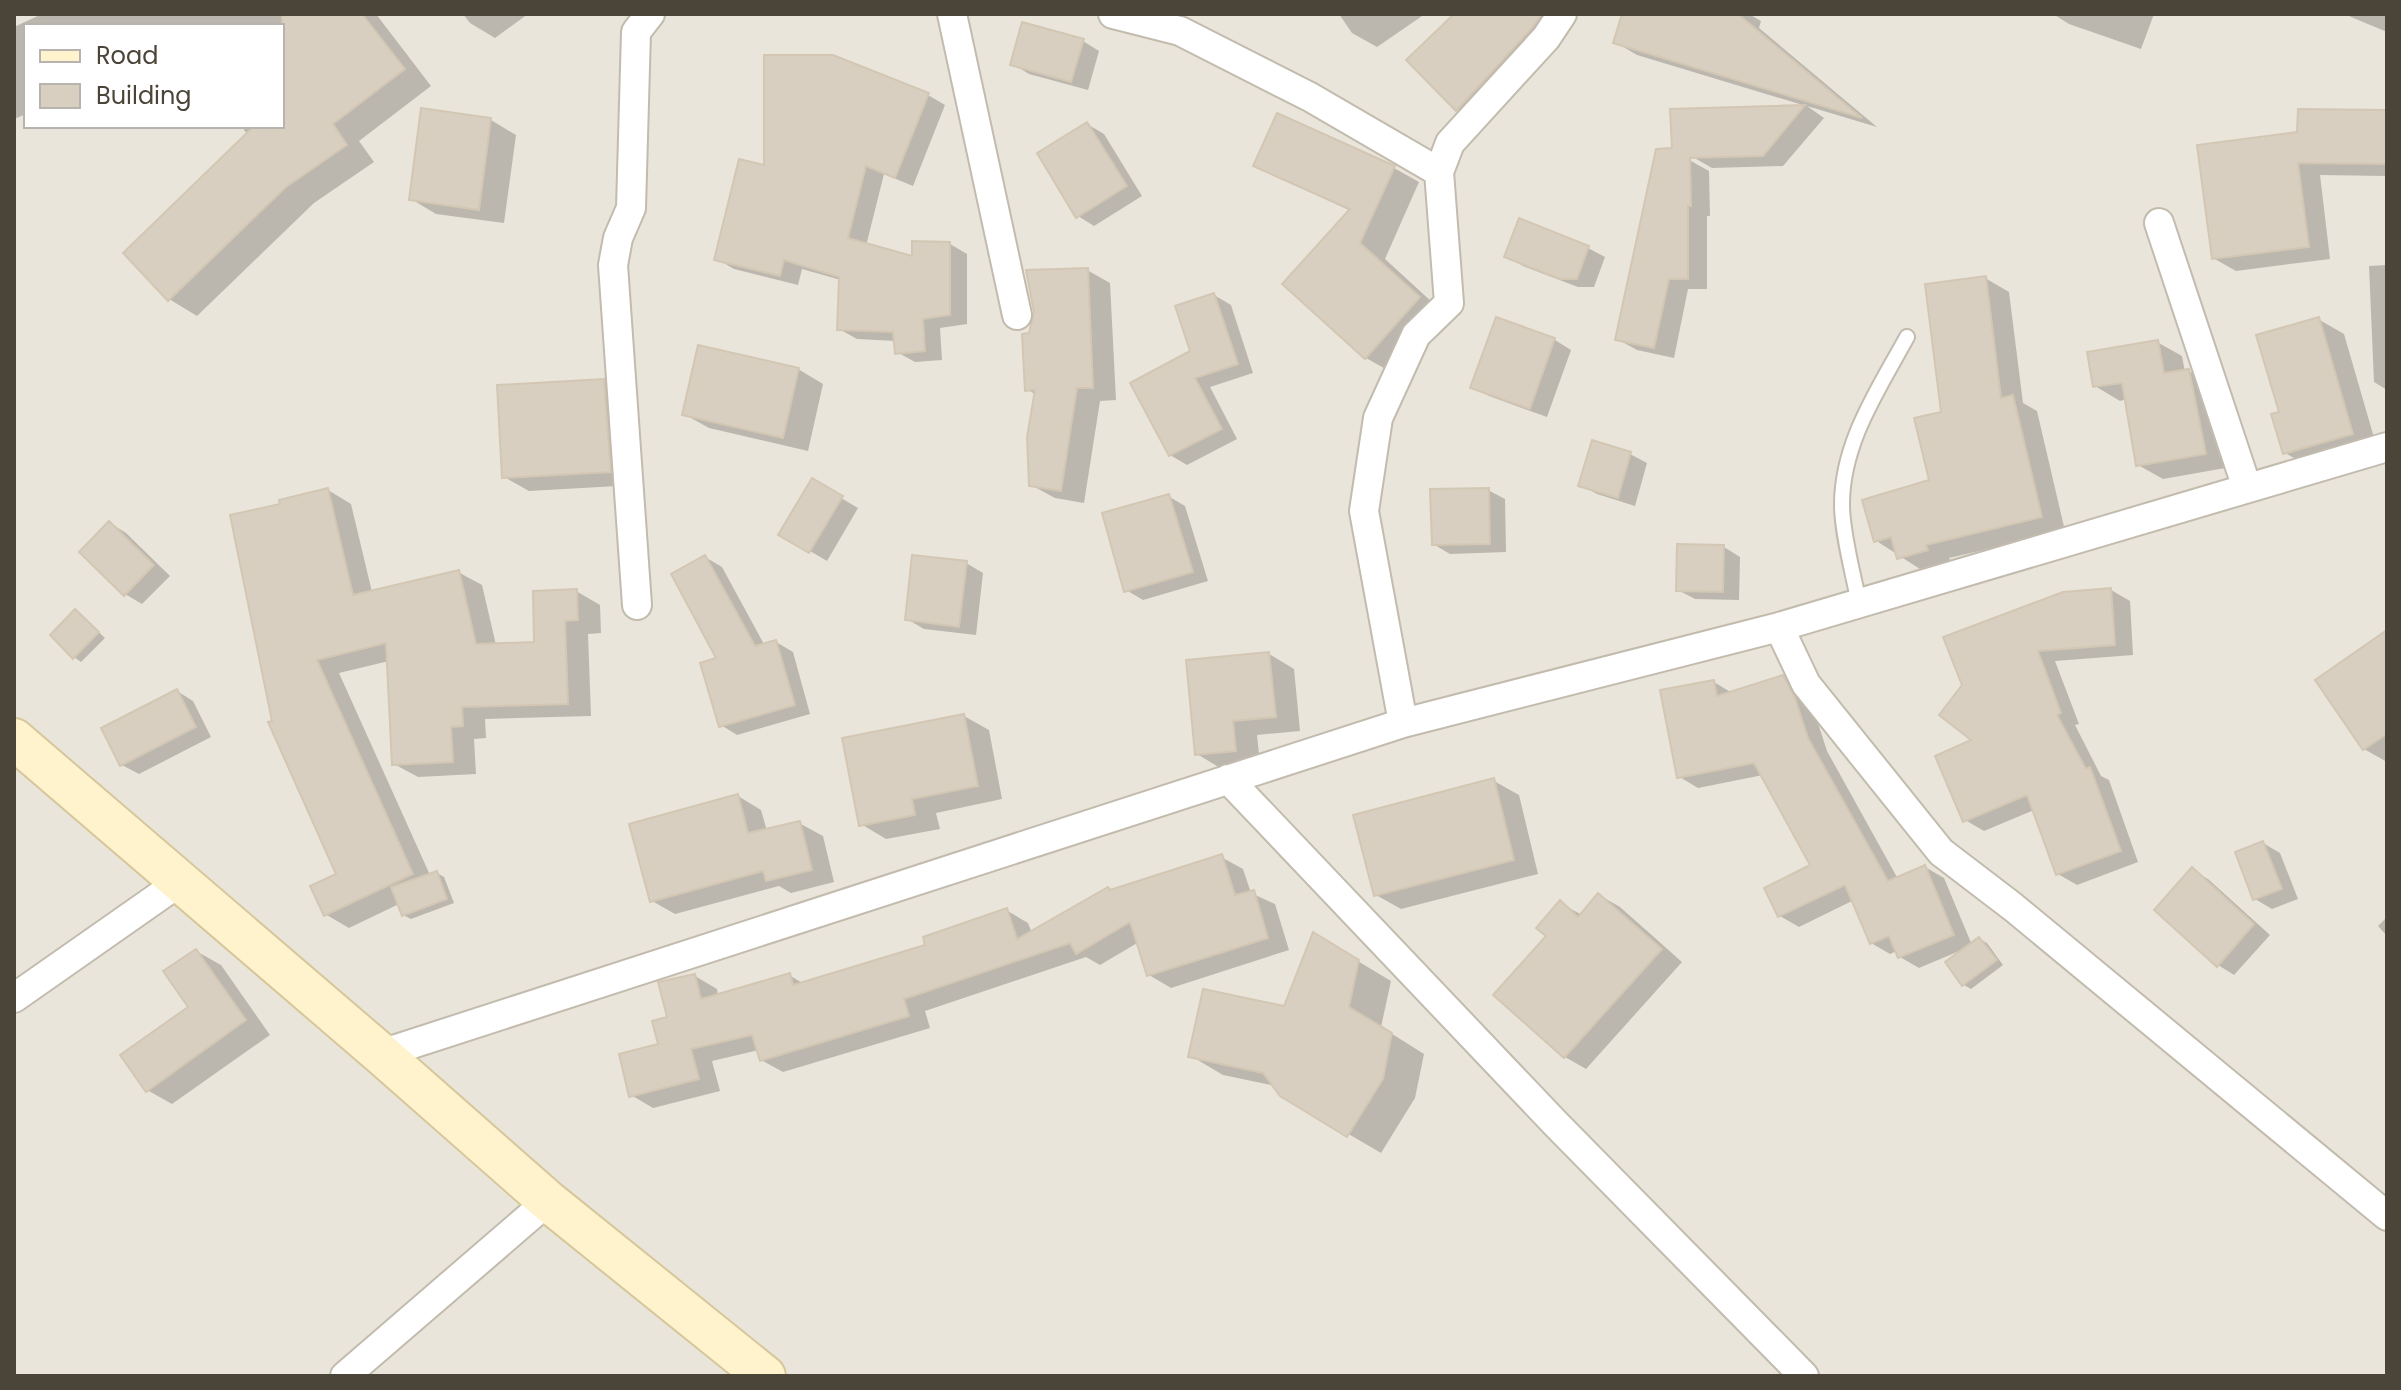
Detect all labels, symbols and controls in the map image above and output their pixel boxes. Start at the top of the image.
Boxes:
legend [24,24,284,128]
text: Road [96,39,158,72]
text: Building [96,79,192,112]

